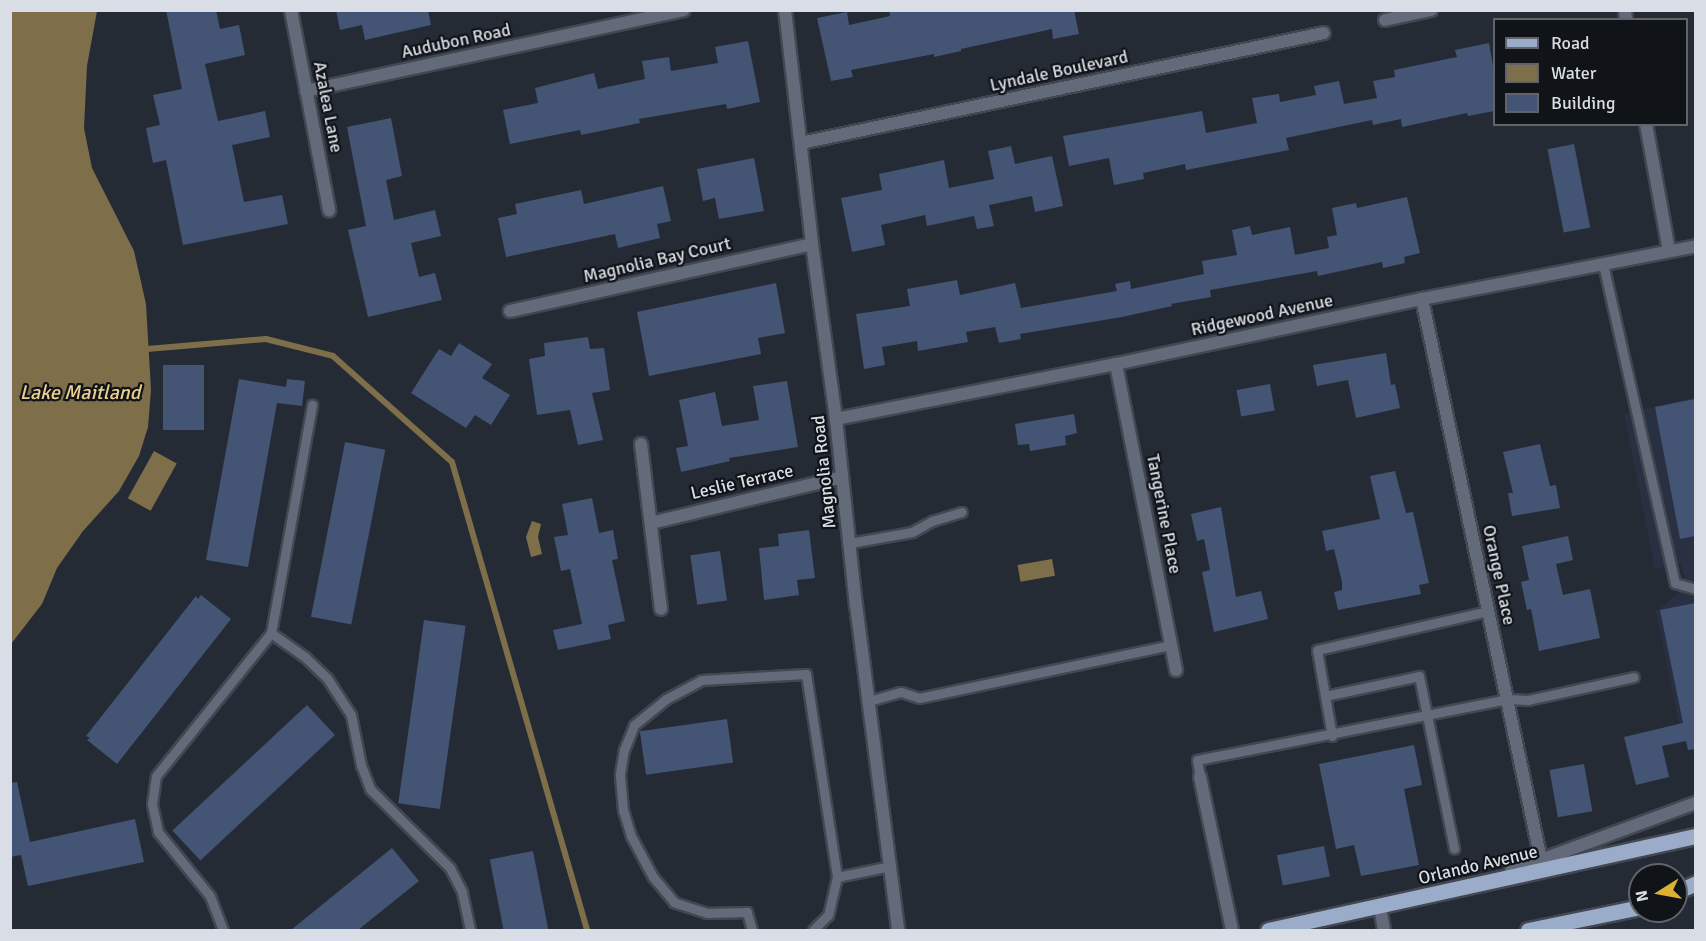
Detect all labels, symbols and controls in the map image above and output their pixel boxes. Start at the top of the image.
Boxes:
legend [1493,18,1688,126]
street label: Audubon Road [399,19,513,63]
text: Road [1551,32,1590,54]
street label: Lyndale Boulevard [988,46,1130,96]
street label: Azalea Lane [309,60,347,154]
text: Water [1551,62,1596,84]
text: Building [1551,92,1615,114]
street label: Magnolia Bay Court [581,233,733,287]
street label: Ridgewood Avenue [1189,289,1335,341]
water label: Lake Maitland [20,380,140,404]
street label: Magnolia Road [807,414,841,530]
street label: Tangerine Place [1142,452,1186,576]
street label: Leslie Terrace [689,460,795,504]
street label: Orange Place [1478,523,1520,627]
street label: Orlando Avenue [1416,841,1540,889]
north arrow [1628,863,1688,923]
text: N [1631,889,1653,903]

